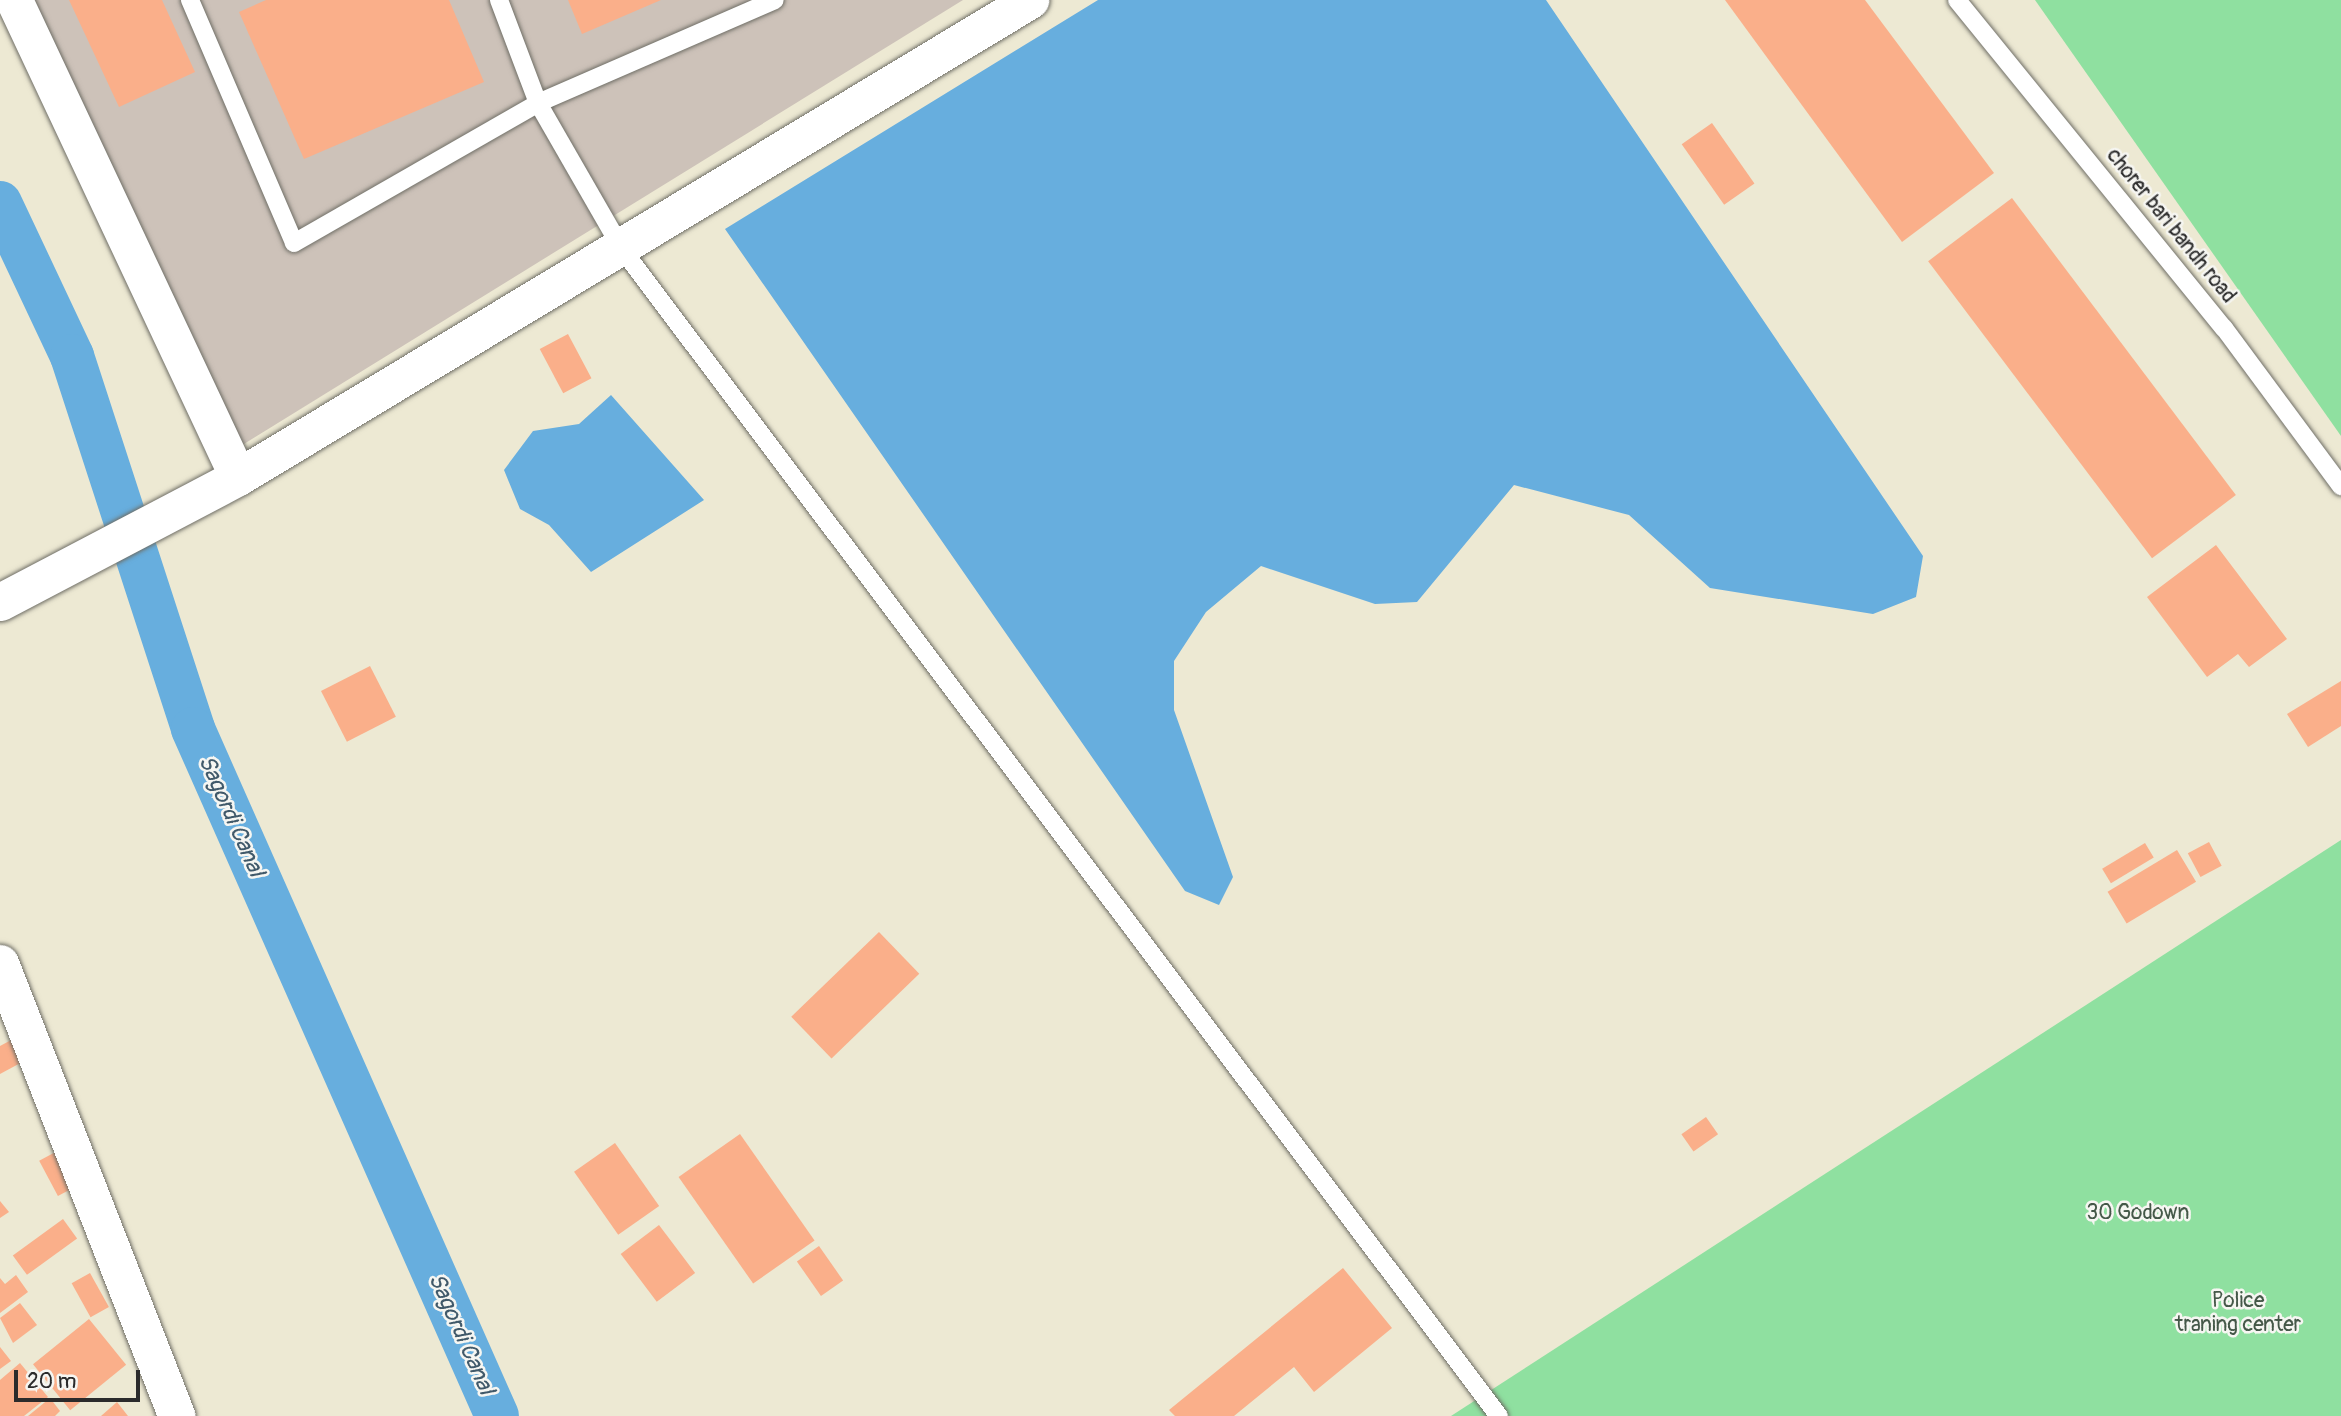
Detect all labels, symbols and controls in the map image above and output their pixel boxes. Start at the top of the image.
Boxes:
street label: chorer bari bandh road [2101,144,2241,308]
water label: Sagordi Canal [192,751,270,881]
park label: 30 Godown [2087,1200,2189,1226]
water label: Sagordi Canal [422,1269,500,1399]
park label: Police traning center [2175,1288,2301,1338]
scale bar [18,1356,144,1400]
text: 20 m [27,1368,76,1395]

